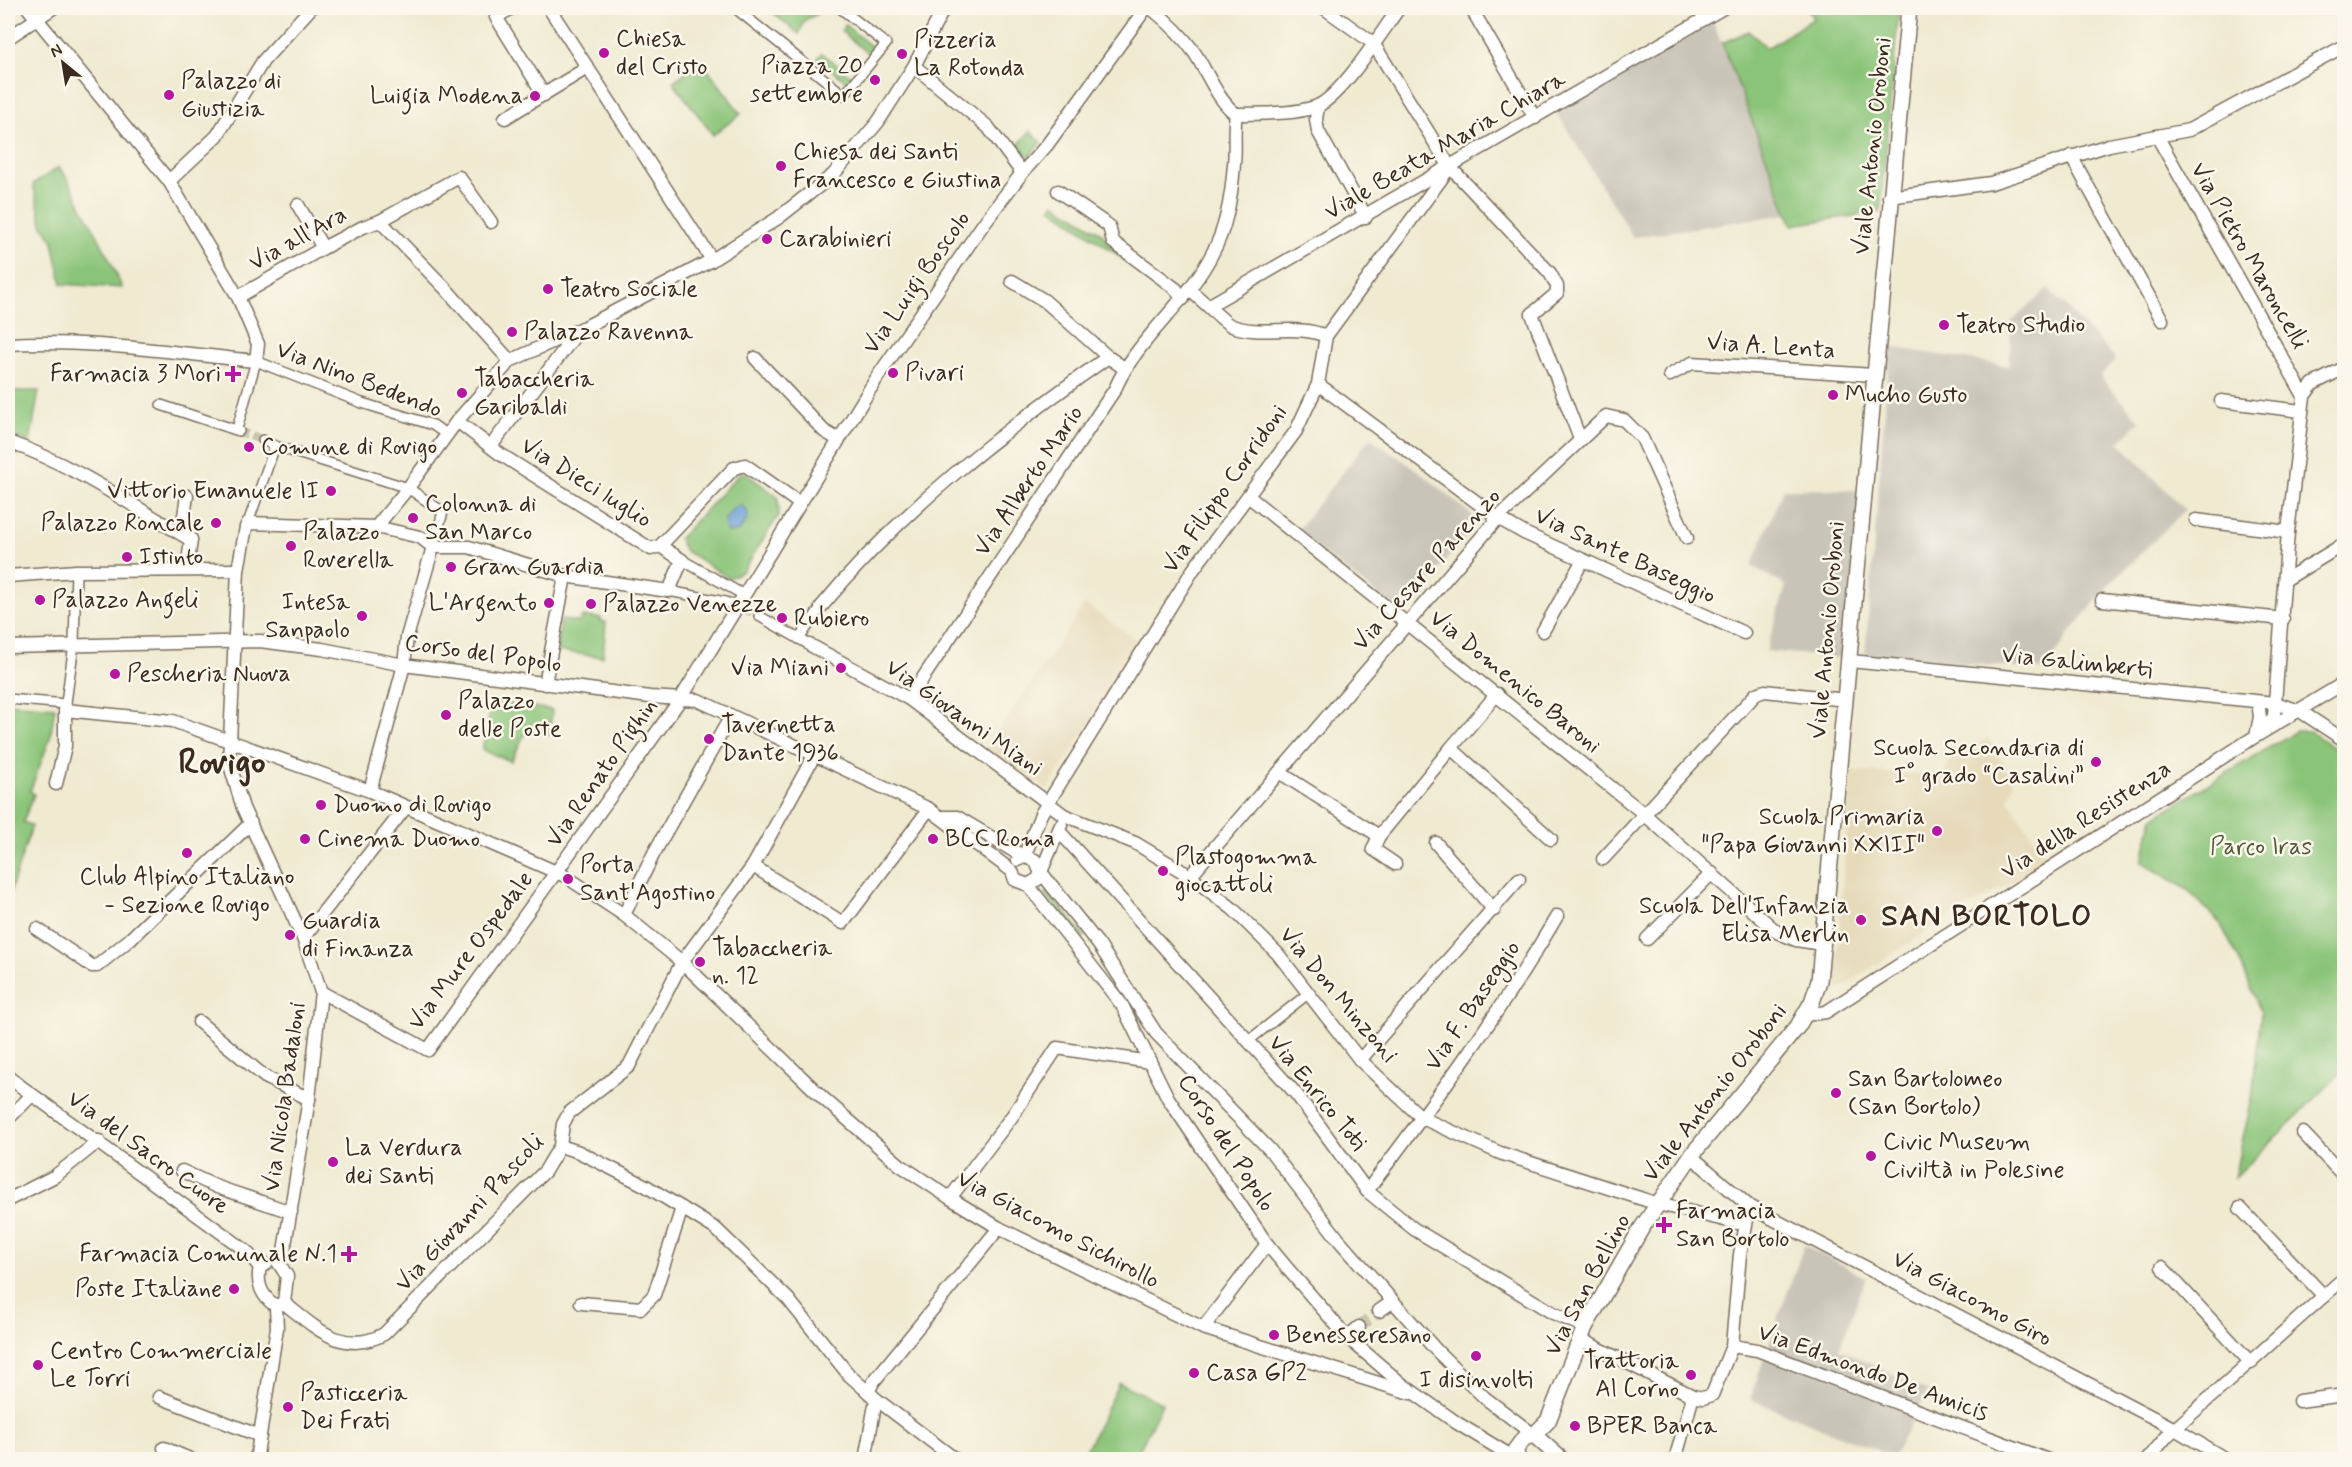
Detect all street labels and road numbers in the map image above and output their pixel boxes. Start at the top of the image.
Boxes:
street label: Viale Antonio Oroboni [1846,36,1900,256]
street label: Viale Beata Maria Chiara [1319,64,1572,228]
street label: Via Pietro Maroncelli [2183,157,2315,355]
street label: Via all'Ara [243,199,353,279]
street label: Via Luigi Boscolo [856,205,980,362]
street label: Via A. Lenta [1706,327,1836,367]
street label: Via Nino Bedendo [272,334,446,426]
street label: Via Filippo Corridoni [1155,398,1295,580]
street label: Via Alberto Mario [967,400,1091,562]
street label: Via Dieci luglio [515,430,657,536]
street label: Via Cesare Parenzo [1346,482,1508,658]
street label: Via Sante Baseggio [1529,500,1721,613]
street label: Viale Antonio Oroboni [1803,520,1853,740]
street label: Via Domenico Baroni [1423,603,1607,761]
street label: Corso del Popolo [403,628,563,680]
street label: Via Galimberti [2000,640,2154,686]
street label: Via Giovanni Miani [879,652,1049,784]
street label: Via Renato Pighin [539,692,667,855]
street label: Via della Resistenza [1995,753,2177,887]
street label: Via Mure Ospedale [401,865,541,1037]
street label: Via Don Minzoni [1272,920,1404,1070]
street label: Via F. Baseggio [1418,935,1530,1078]
street label: Viale Antonio Oroboni [1635,997,1795,1189]
street label: Via Nicola Badaloni [256,1000,314,1194]
street label: Via Enrico Toti [1261,1029,1373,1157]
street label: Corso del Popolo [1170,1068,1282,1218]
street label: Via del Sacro Cuore [61,1084,235,1222]
street label: Via Giovanni Pascoli [389,1127,551,1299]
street label: Via Giacomo Sichirollo [951,1163,1165,1297]
street label: Via San Bellino [1538,1209,1638,1361]
street label: Via Giacomo Giro [1887,1244,2057,1354]
street label: Via Edmondo De Amicis [1754,1317,1992,1429]

